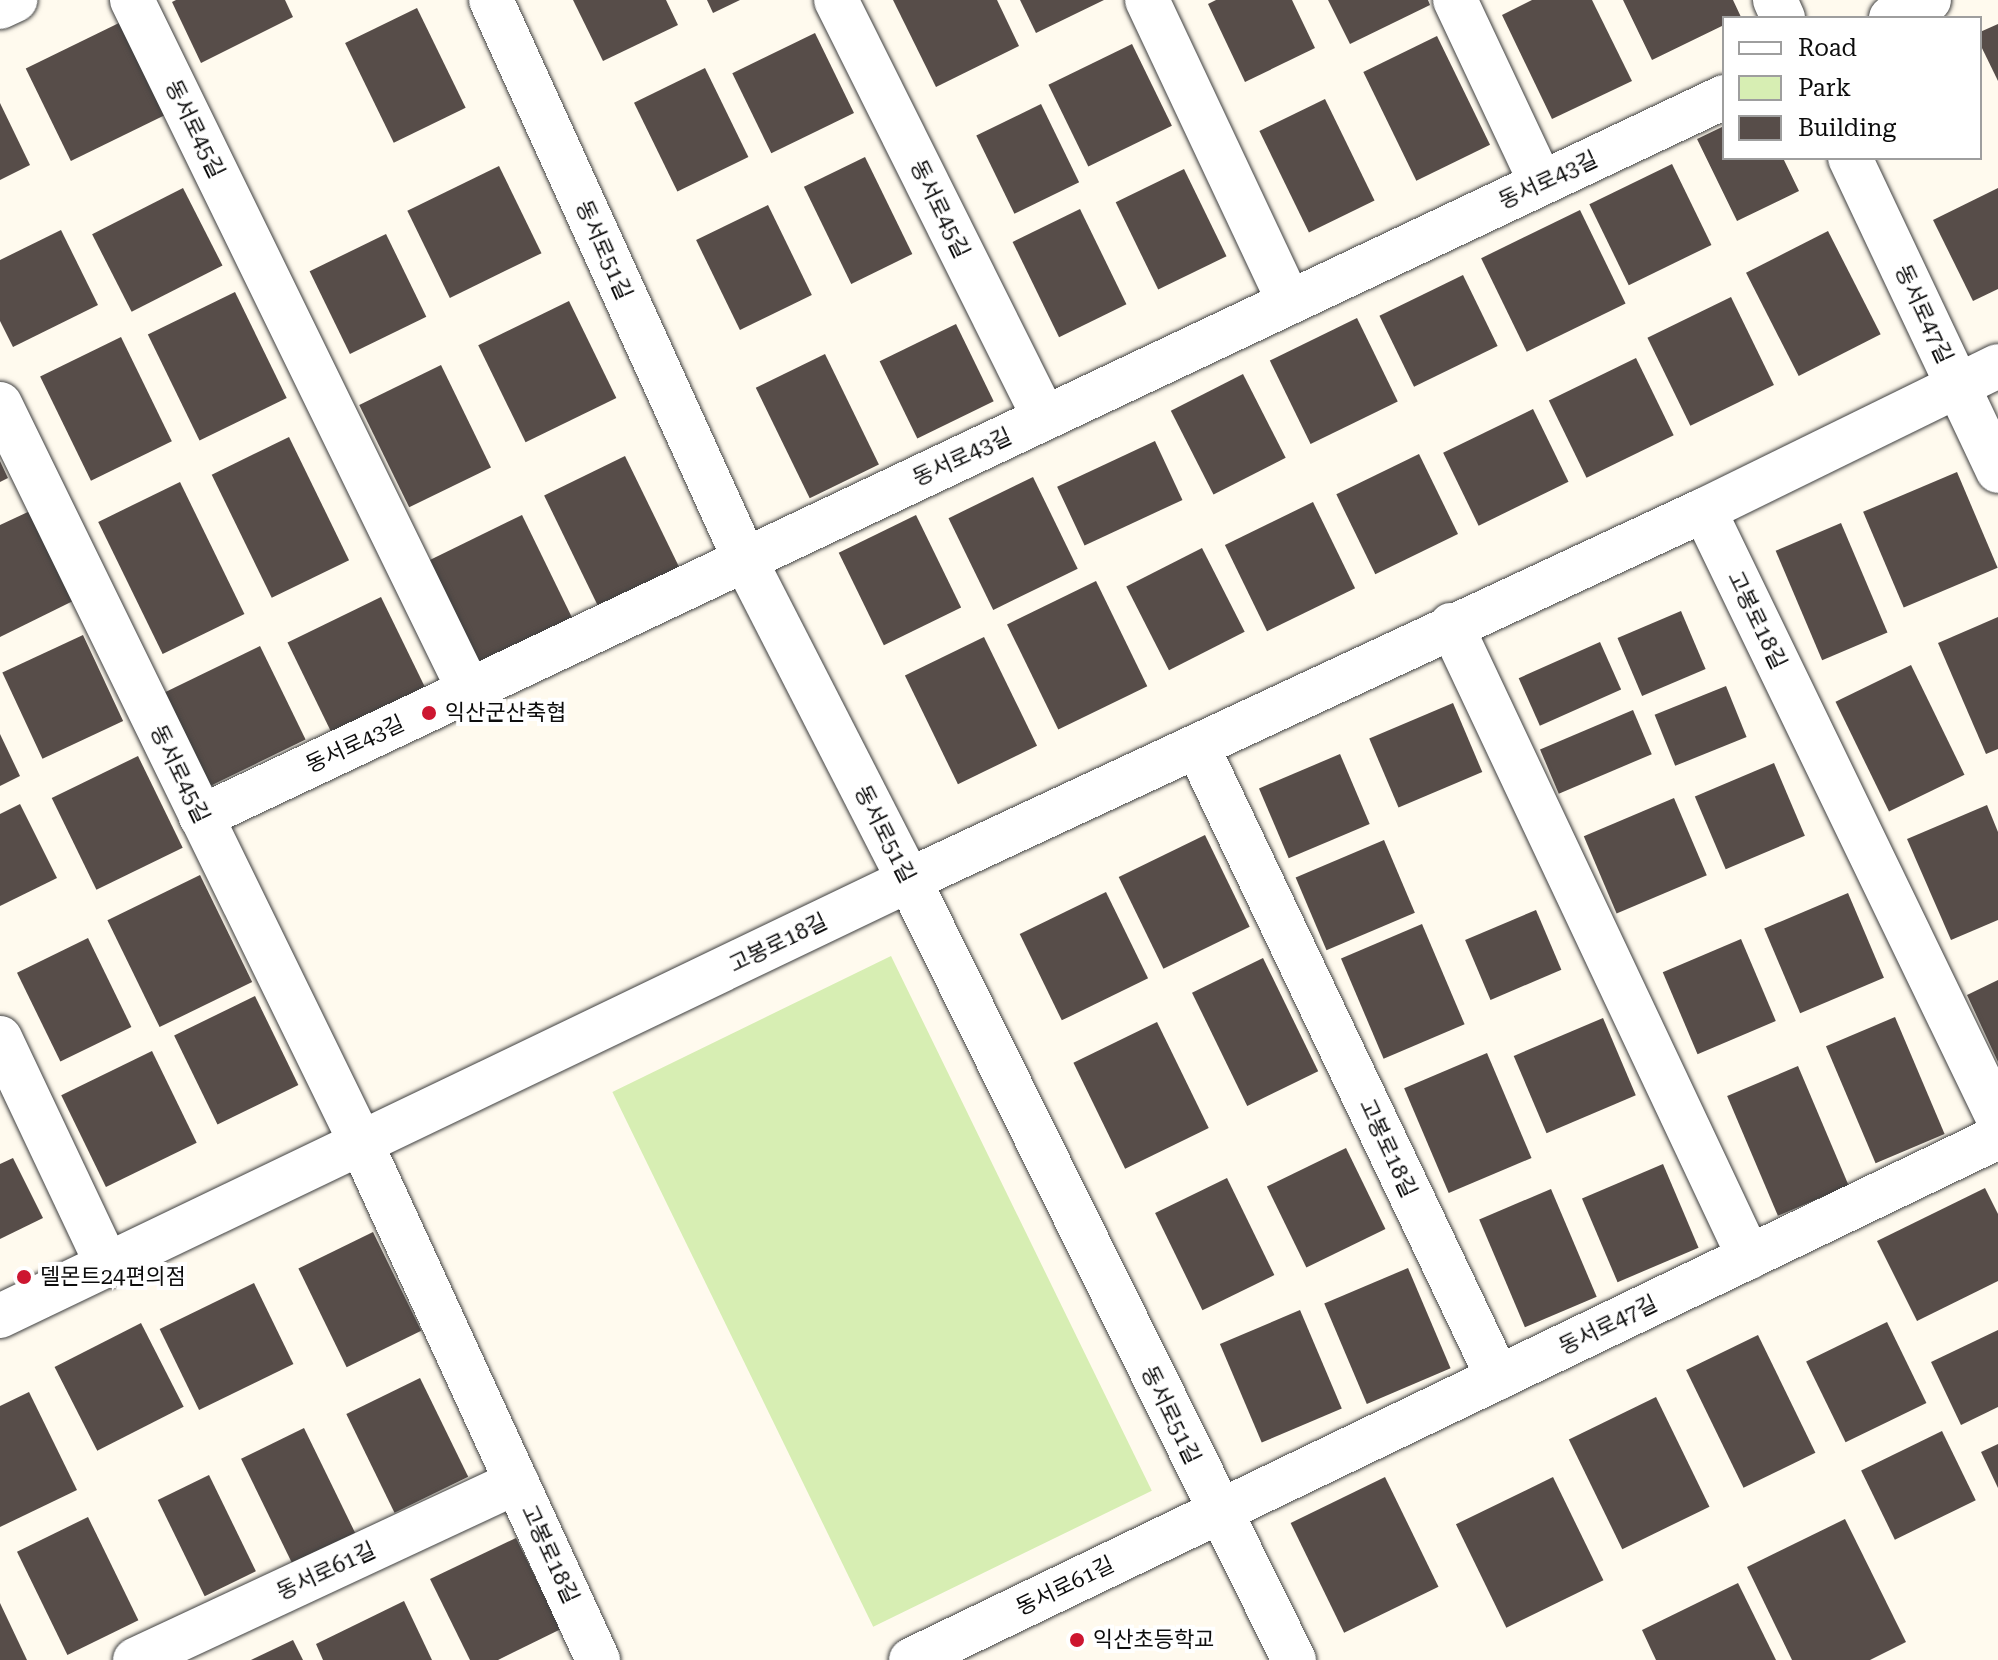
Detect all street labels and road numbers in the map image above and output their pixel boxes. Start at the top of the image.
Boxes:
street label: 동서로45길 [160,76,230,182]
street label: 동서로43길 [1495,146,1601,214]
street label: 동서로45길 [905,156,975,262]
street label: 동서로51길 [570,196,638,304]
street label: 동서로47길 [1890,261,1958,367]
street label: 동서로43길 [909,423,1015,491]
street label: 고봉로18길 [1722,567,1792,673]
street label: 동서로43길 [302,710,408,778]
street label: 동서로45길 [145,721,215,827]
street label: 동서로51길 [849,781,921,887]
street label: 고봉로18길 [725,908,831,978]
street label: 고봉로18길 [1354,1095,1422,1201]
street label: 동서로47길 [1555,1290,1661,1360]
street label: 동서로51길 [1136,1362,1206,1468]
street label: 고봉로18길 [516,1501,584,1607]
street label: 동서로61길 [273,1537,379,1605]
street label: 동서로61길 [1012,1551,1118,1621]

